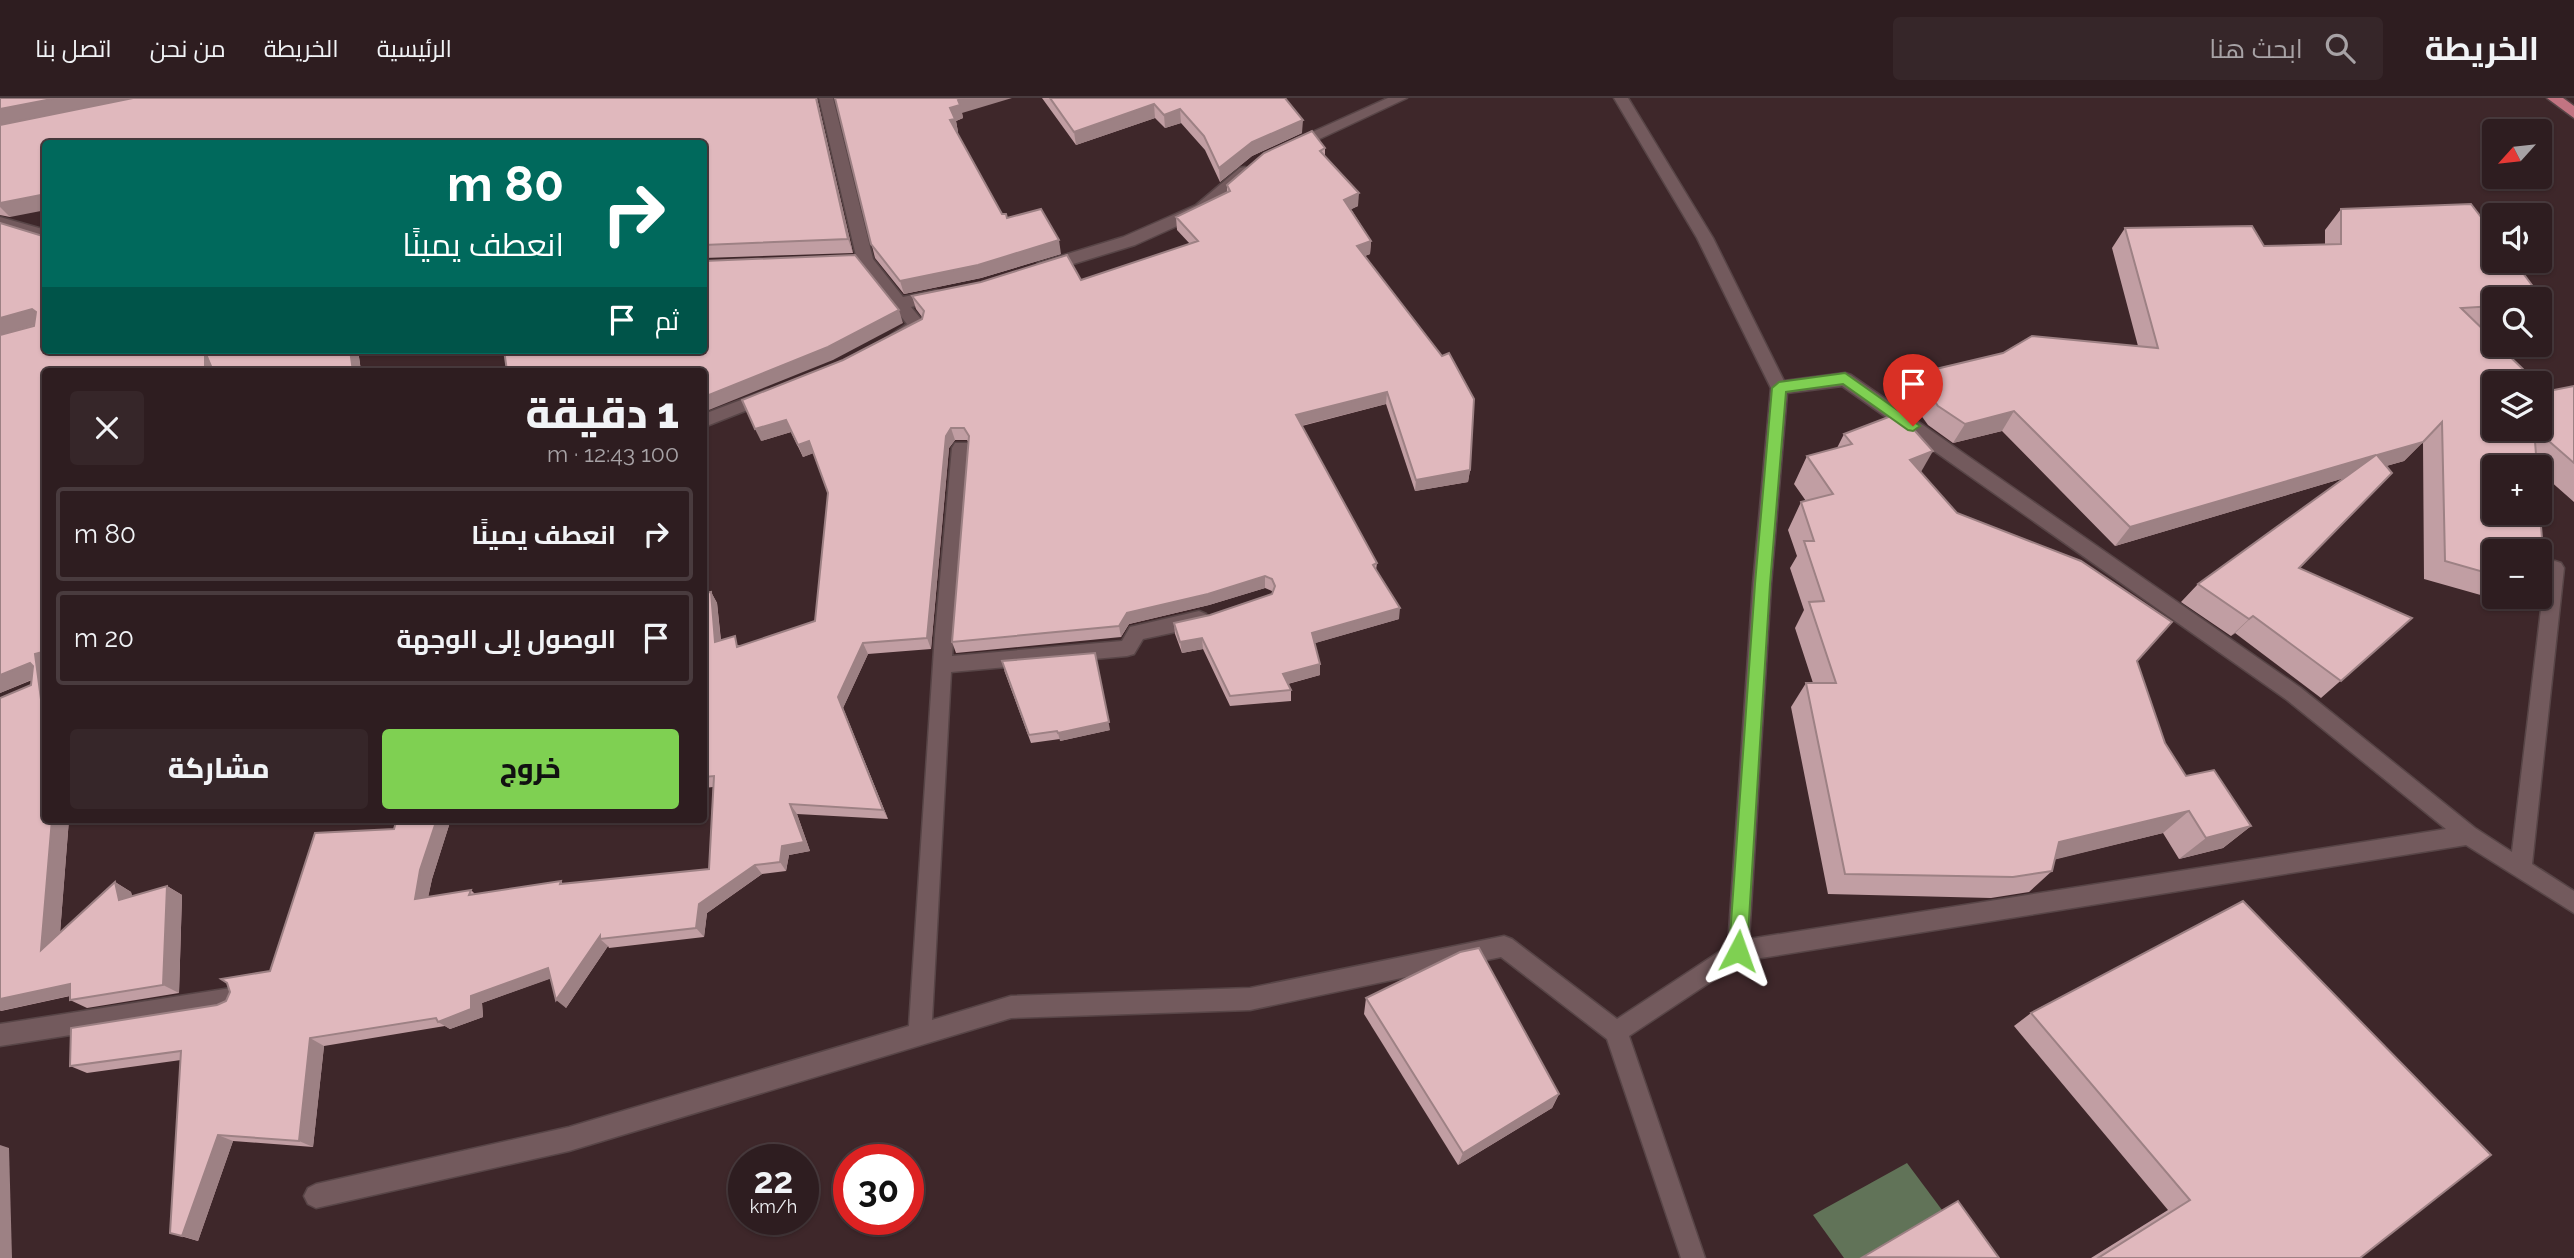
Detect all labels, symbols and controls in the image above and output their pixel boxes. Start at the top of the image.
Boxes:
search box [1893,17,2383,80]
icon: search [2321,29,2359,67]
text: الخريطة [2425,29,2539,68]
text: اتصل بنا [35,34,112,63]
text: من نحن [150,34,226,63]
text: الخريطة [264,34,339,63]
text: الرئيسية [377,34,452,63]
text: ابحث هنا [2209,34,2303,64]
north arrow [2482,119,2552,189]
map controls [2482,119,2552,609]
text: 80 m [447,155,564,212]
icon: right [588,168,679,259]
button: sound [2482,203,2552,273]
text: انعطف يمينًا [402,226,564,263]
button: search [2482,287,2552,357]
icon: arrive [603,301,641,339]
text: ثم [655,306,679,336]
pin [1883,354,1943,426]
icon: arrive [1894,365,1932,403]
button: layers [2482,371,2552,441]
text: 1 دقيقة [525,389,679,438]
button: close [70,391,144,465]
text: 100 m · 12:43 [547,440,679,467]
button: + [2482,455,2552,525]
icon: right [637,515,675,553]
text: 80 m [74,519,136,549]
text: انعطف يمينًا [471,520,616,550]
button: − [2482,539,2552,609]
icon: arrive [637,619,675,657]
text: 20 m [74,623,134,653]
text: الوصول إلى الوجهة [396,624,616,654]
button: مشاركة [70,729,368,809]
button: خروج [382,729,679,809]
position arrow [1701,914,1775,988]
speed limit sign: 30 [833,1144,924,1235]
text: 22 [754,1160,793,1201]
text: km/h [750,1196,797,1217]

